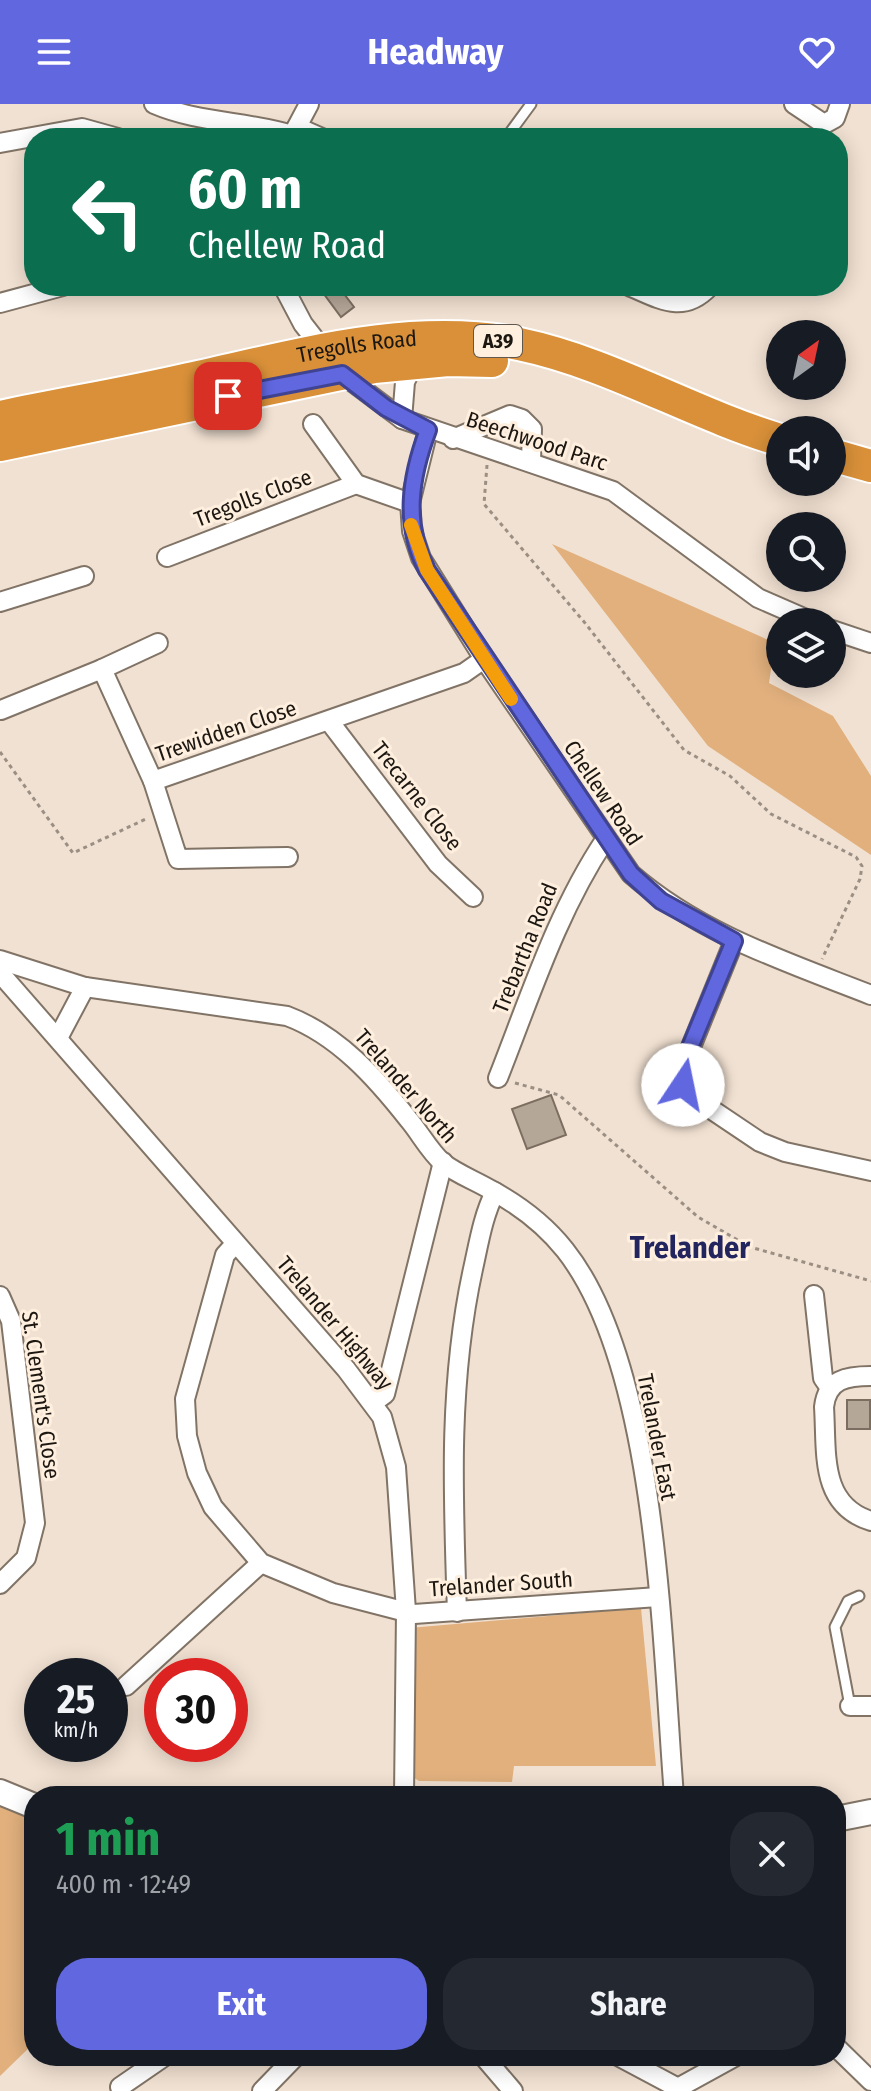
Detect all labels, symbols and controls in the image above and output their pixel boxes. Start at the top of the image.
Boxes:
icon: menu [32,30,76,74]
text: Headway [368,30,503,74]
icon: heart [795,30,839,74]
text: 60 m [188,156,302,223]
icon: left [56,160,160,264]
text: Chellew Road [188,224,386,268]
north arrow [766,320,846,400]
map controls [766,320,846,688]
street label: Tregolls Road [294,324,418,368]
road number: A39 [474,325,522,357]
pin [194,362,262,430]
icon: arrive [206,374,250,418]
street label: Beechwood Parc [463,405,612,477]
button: sound [766,416,846,496]
street label: Tregolls Close [190,463,316,533]
button: search [766,512,846,592]
button: layers [766,608,846,688]
street label: Trewidden Close [152,694,300,768]
street label: Chellew Road [558,735,648,851]
street label: Trecarne Close [366,736,468,856]
street label: Trebartha Road [487,879,563,1017]
street label: Trelander North [349,1023,463,1149]
position arrow [641,1043,725,1127]
district label: Trelander [630,1230,751,1266]
street label: Trelander Highway [271,1251,399,1395]
street label: St. Clement's Close [16,1309,66,1481]
street label: Trelander East [632,1371,683,1503]
street label: Trelander South [428,1566,574,1602]
speed limit sign: 30 [144,1658,248,1762]
text: 25 [57,1676,95,1724]
text: km/h [54,1718,98,1742]
text: 1 min [56,1810,161,1868]
button: close [730,1812,814,1896]
text: 400 m · 12:49 [56,1869,191,1900]
button: Exit [56,1958,427,2050]
button: Share [443,1958,814,2050]

